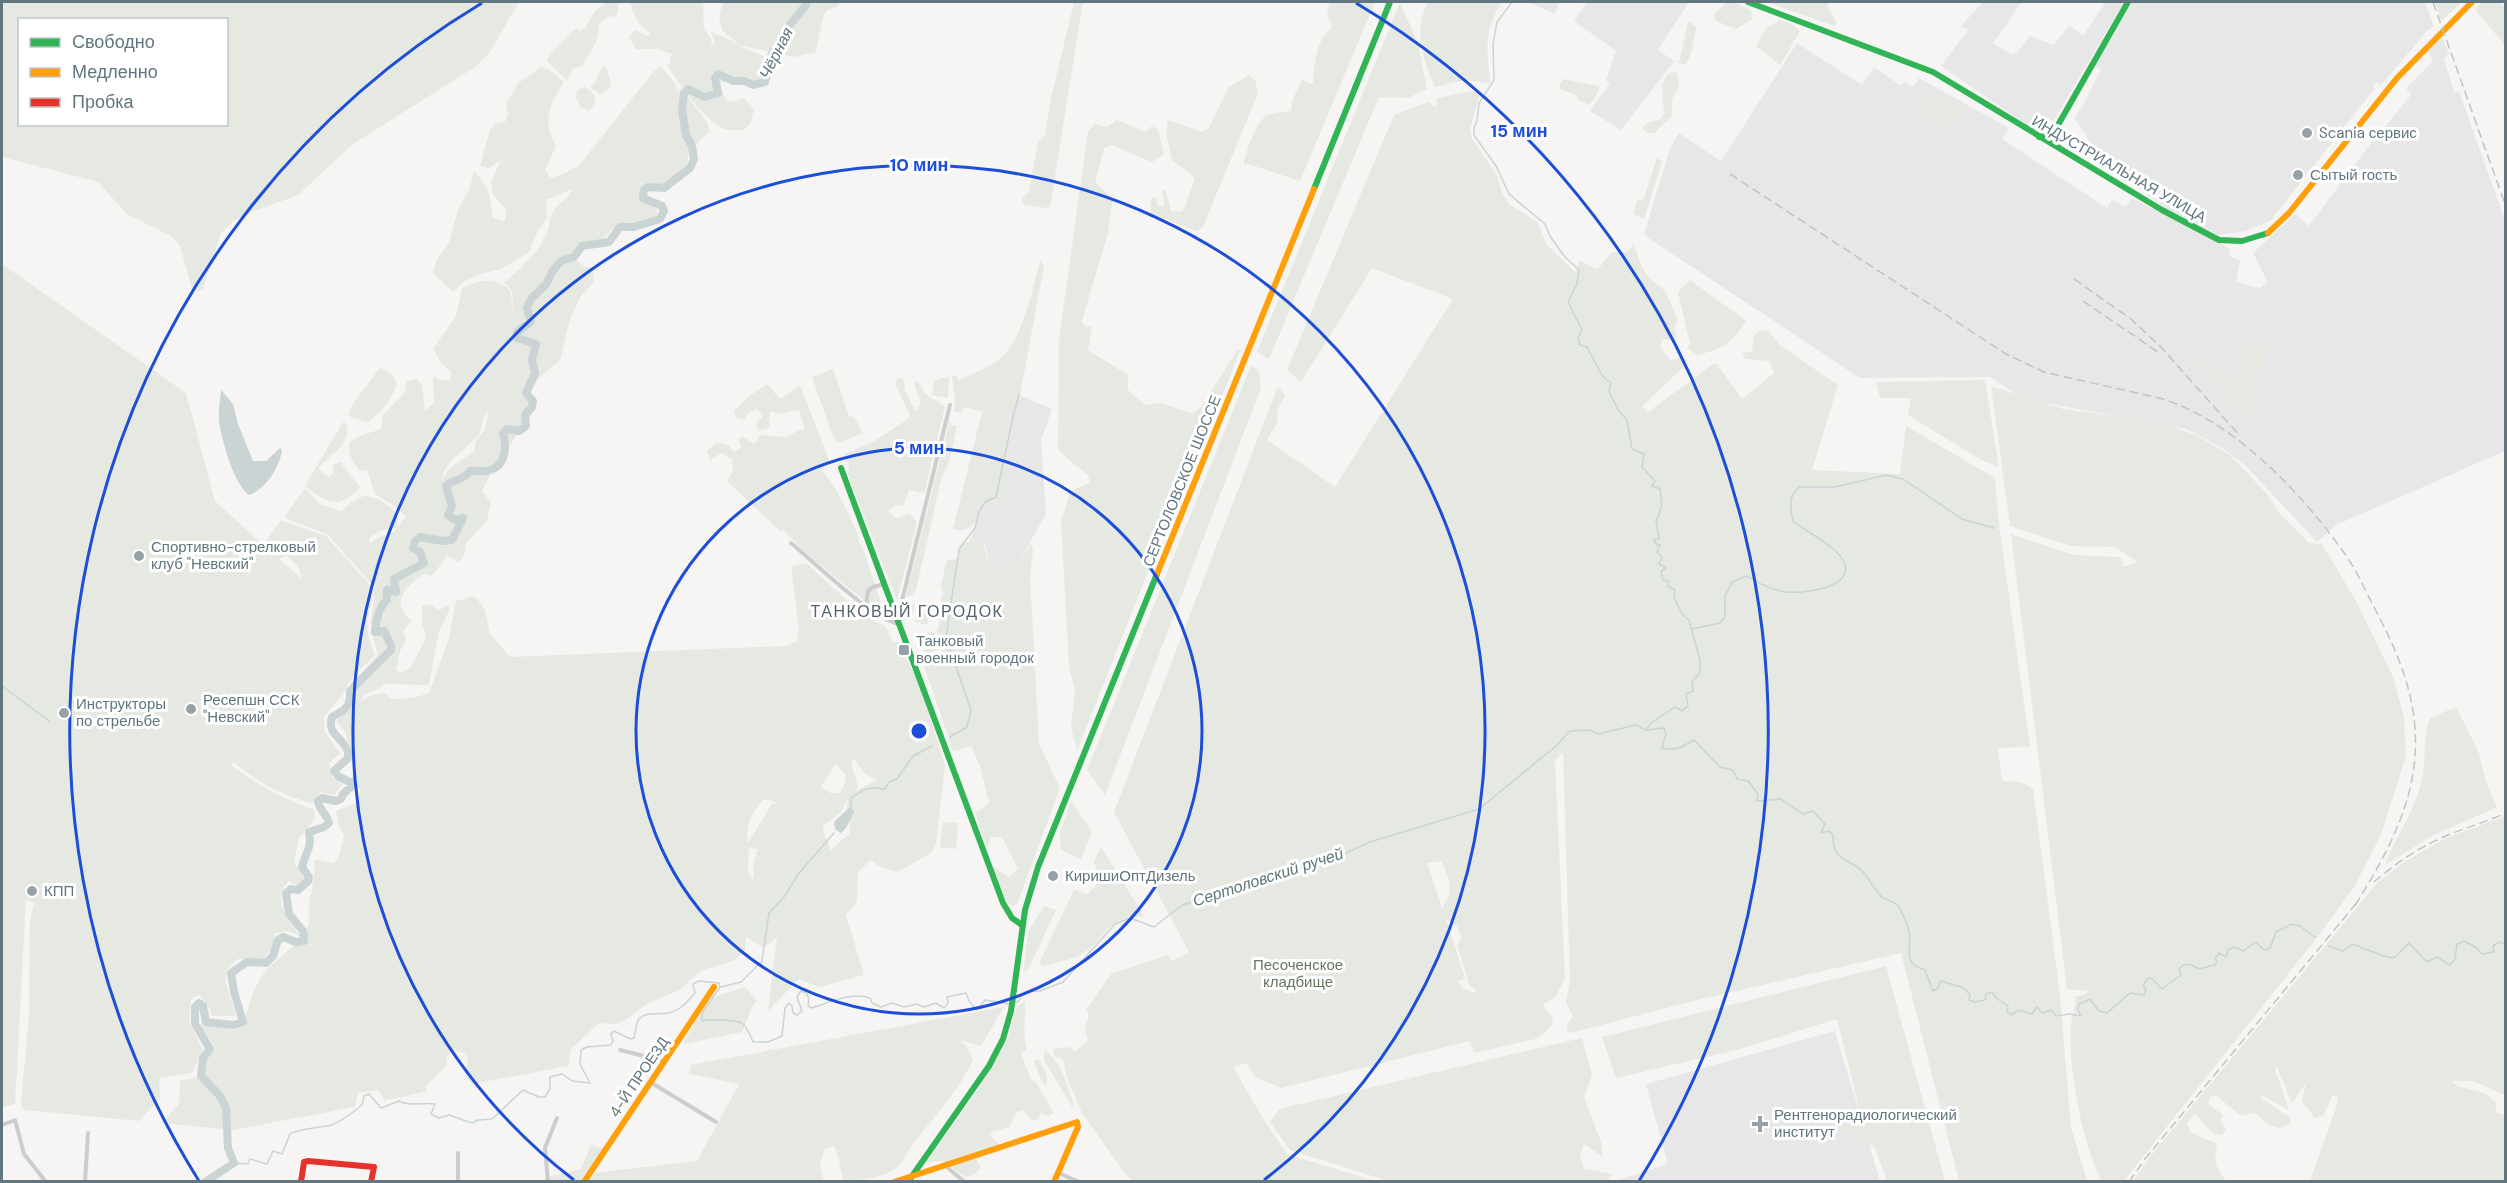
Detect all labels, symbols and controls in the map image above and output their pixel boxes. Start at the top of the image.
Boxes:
legend [18,18,228,126]
water label: Чёрная [754,23,798,82]
text: Свободно [72,30,155,54]
text: Медленно [72,60,158,84]
text: Пробка [72,90,135,114]
street label: ИНДУСТРИАЛЬНАЯ УЛИЦА [2028,111,2210,227]
text: 15 мин [1490,119,1548,143]
place label: Scania сервис [2319,123,2417,143]
marker: Scania сервис [2300,126,2314,140]
text: 10 мин [890,153,948,177]
place label: Сытый гость [2310,165,2397,185]
marker: Сытый гость [2291,168,2305,182]
street label: СЕРТОЛОВСКОЕ ШОССЕ [1138,392,1226,570]
text: 5 мин [894,436,944,460]
place label: Спортивно-стрелковый клуб "Невский" [151,537,316,574]
marker: Спортивно-стрелковый клуб "Невский" [132,549,146,563]
district label: ТАНКОВЫЙ ГОРОДОК [811,601,1003,622]
place label: Танковый военный городок [916,631,1034,668]
marker: Танковый военный городок [897,643,911,657]
place label: Ресепшн ССК "Невский" [203,690,300,727]
place label: Инструкторы по стрельбе [76,694,166,731]
marker: Ресепшн ССК "Невский" [184,702,198,716]
marker: Инструкторы по стрельбе [57,706,71,720]
centre of rings [909,721,929,741]
water label: Сертоловский ручей [1190,843,1346,911]
place label: КиришиОптДизель [1065,866,1196,886]
marker: КиришиОптДизель [1046,869,1060,883]
place label: КПП [44,881,74,901]
marker: КПП [25,884,39,898]
park label: Песоченское кладбище [1253,955,1343,992]
street label: 4-Й ПРОЕЗД [605,1033,673,1121]
place label: Рентгенорадиологический институт [1774,1105,1957,1142]
marker: Рентгенорадиологический институт [1751,1115,1769,1133]

